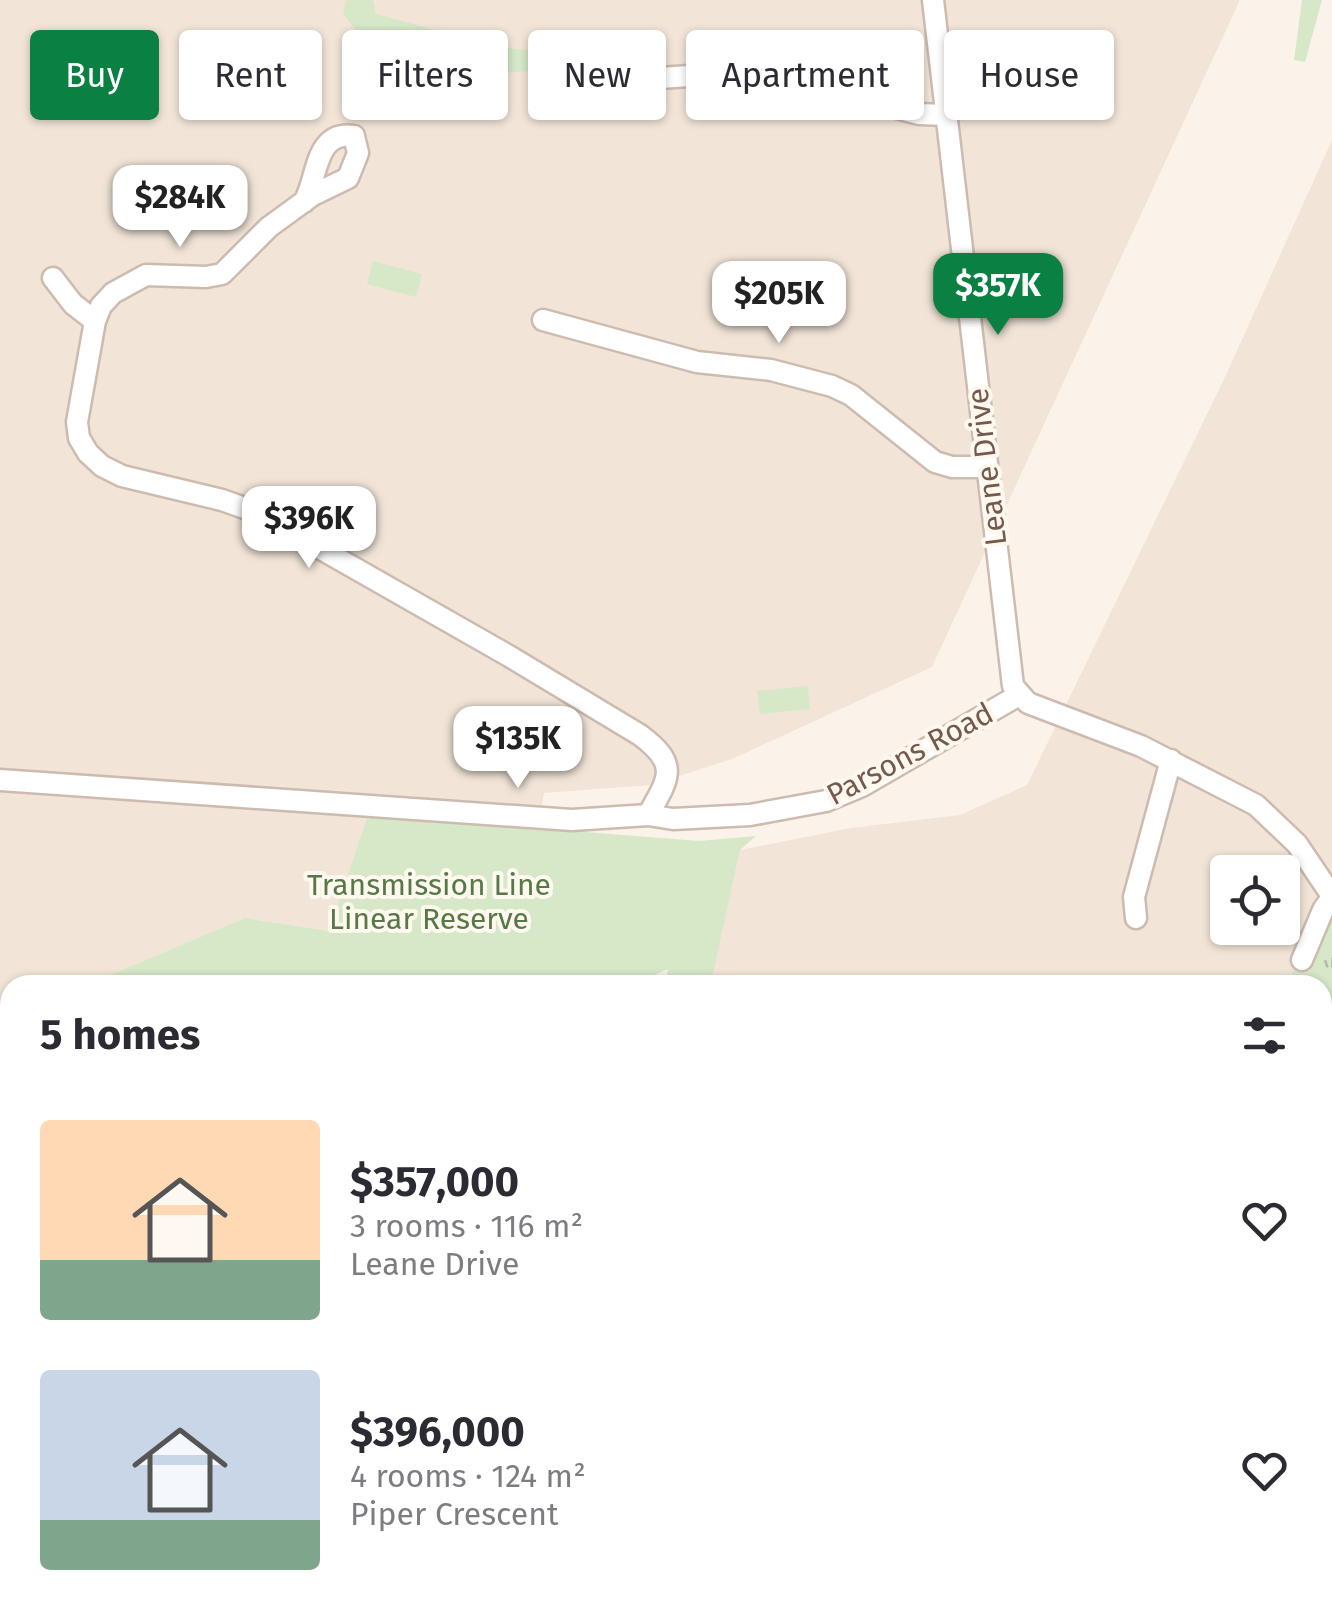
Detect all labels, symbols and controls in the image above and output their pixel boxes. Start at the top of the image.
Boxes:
chip: Buy [30,30,159,120]
chip: Rent [179,30,322,120]
chip: Filters [342,30,508,120]
chip: New [528,30,666,120]
chip: Apartment [686,30,924,120]
chip: House [944,30,1114,120]
pin: $284K [110,165,250,250]
text: $284K [135,178,225,216]
pin: $357K [928,253,1068,338]
pin: $205K [709,261,849,346]
text: $357K [955,266,1041,304]
text: $205K [734,274,824,312]
street label: Leane Drive [959,386,1015,548]
pin: $396K [239,486,379,571]
text: $396K [264,499,354,537]
street label: Parsons Road [821,695,999,813]
pin: $135K [448,706,588,791]
text: $135K [475,719,561,757]
map controls [1210,855,1300,945]
button: locate [1210,855,1300,945]
park label: Transmission Line Linear Reserve [307,867,551,937]
icon: filters [1237,1008,1292,1063]
text: 5 homes [40,1010,200,1060]
text: $357,000 [350,1157,519,1207]
icon: home [120,1160,240,1280]
icon: heart [1237,1193,1292,1248]
text: 3 rooms · 116 m² [350,1207,583,1245]
text: Leane Drive [350,1245,519,1283]
text: $396,000 [350,1407,525,1457]
icon: home [120,1410,240,1530]
icon: heart [1237,1443,1292,1498]
text: 4 rooms · 124 m² [350,1457,586,1495]
text: Piper Crescent [350,1495,559,1533]

